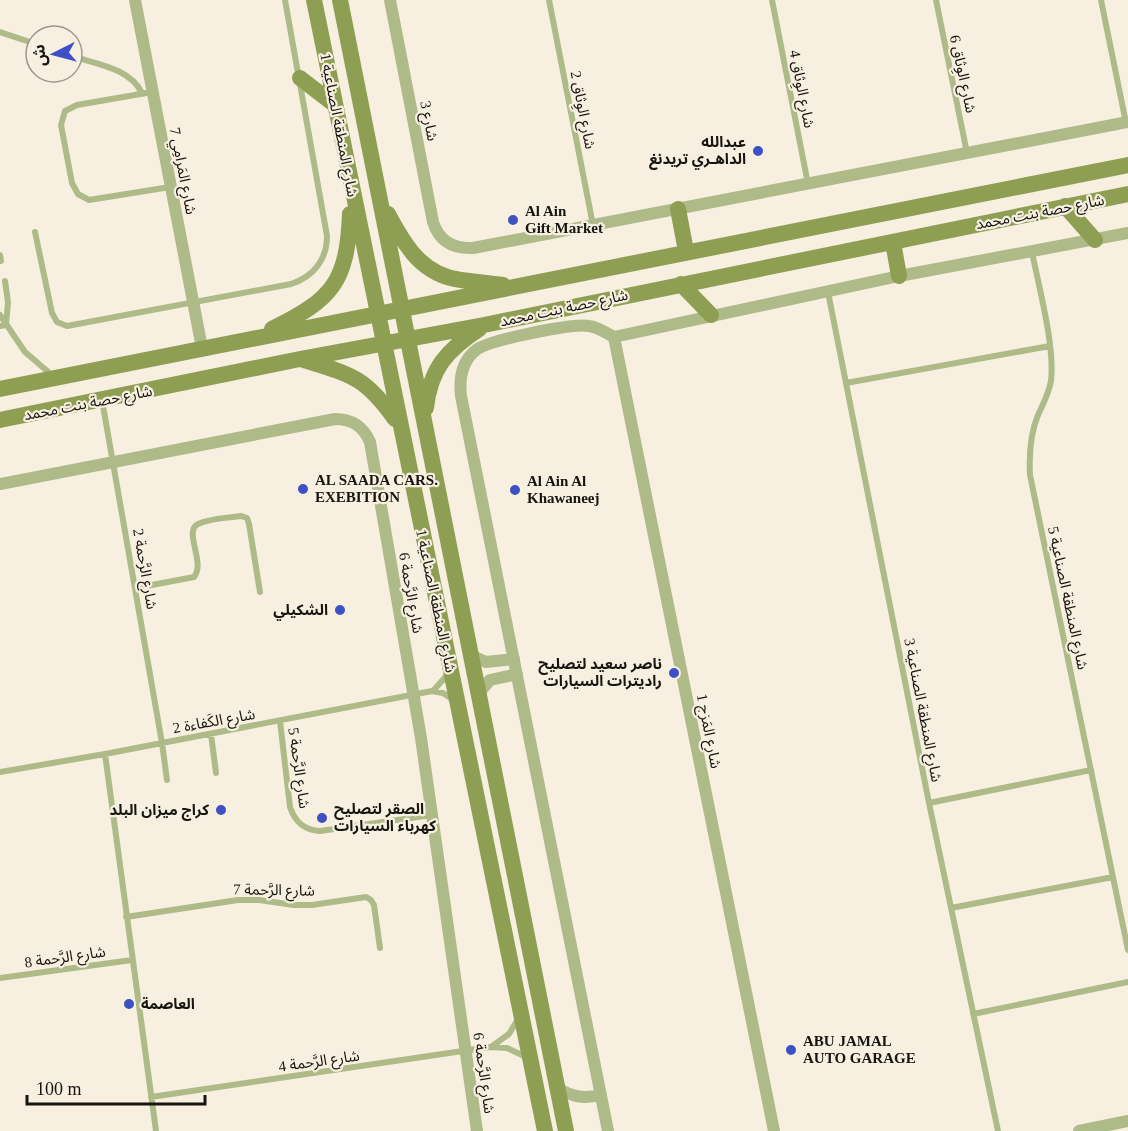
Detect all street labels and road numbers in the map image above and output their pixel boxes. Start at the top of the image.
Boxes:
street label: شارع الوِثاق 6 [943,34,979,115]
street label: شارع الوِثاق 4 [783,49,817,130]
street label: شارع المنطقة الصناعية 1 [313,52,361,199]
street label: شارع الوِثاق 2 [564,70,598,151]
street label: شارع 3 [413,100,441,143]
street label: شارع المَرامِي 7 [163,126,199,217]
street label: شارع حصة بنت محمد [974,192,1107,236]
street label: شارع حصة بنت محمد [499,287,631,333]
street label: شارع حصة بنت محمد [22,383,155,427]
street label: شارع المنطقة الصناعية 5 [1041,525,1091,672]
street label: شارع الرَّحمة 2 [126,527,160,612]
street label: شارع المنطقة الصناعية 1 [409,528,459,675]
street label: شارع الرَّحمة 6 [392,551,426,636]
street label: شارع المنطقة الصناعية 3 [897,637,945,784]
street label: شارع المَزج 1 [690,692,724,771]
street label: شارع الكَفاءة 2 [172,706,257,740]
street label: شارع الرَّحمة 5 [281,726,313,810]
street label: شارع الرَّحمة 7 [233,881,315,903]
street label: شارع الرَّحمة 8 [23,943,107,975]
street label: شارع الرَّحمة 6 [466,1031,498,1115]
street label: شارع الرَّحمة 4 [277,1047,361,1079]

